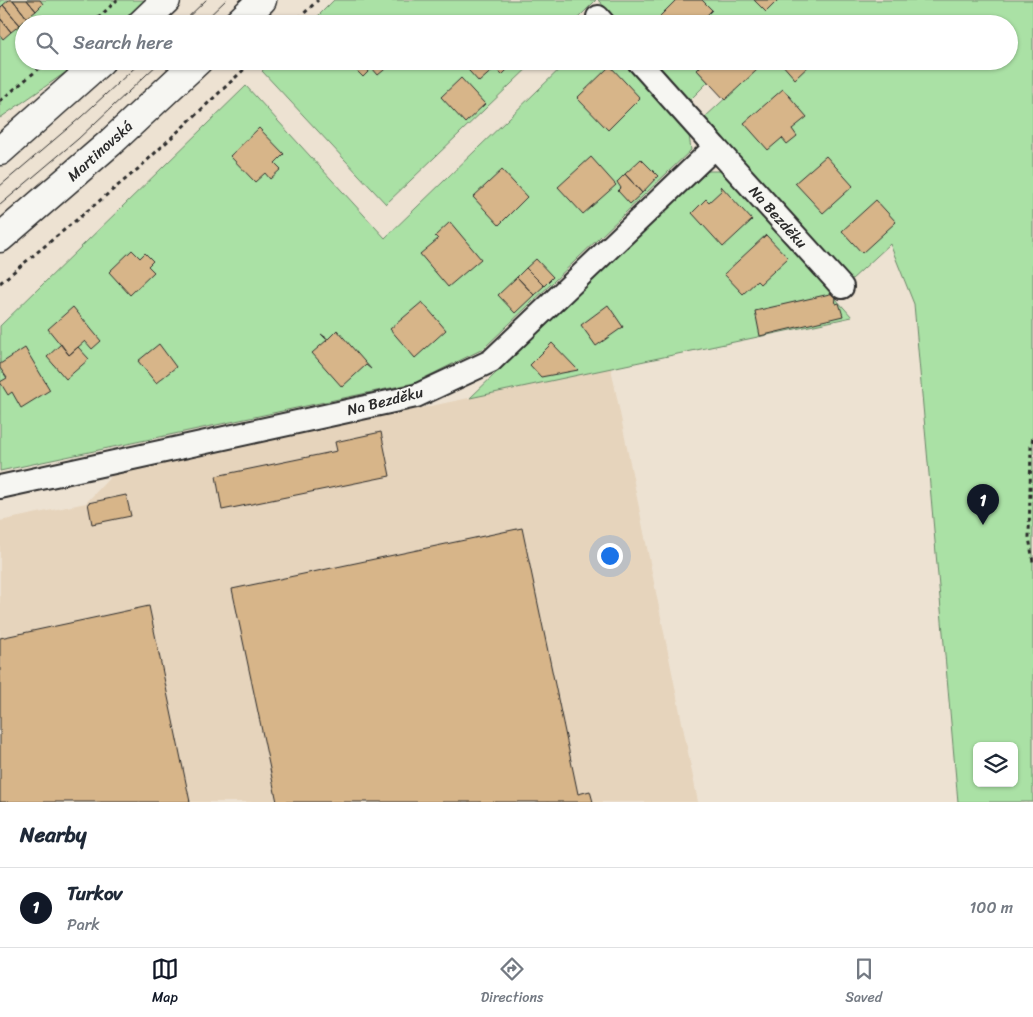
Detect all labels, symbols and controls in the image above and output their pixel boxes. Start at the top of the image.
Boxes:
search box [15,15,1018,70]
text: Search here [73,26,173,59]
icon: search [33,29,61,57]
street label: Martinovská [61,114,139,188]
street label: Na Bezděku [742,179,814,255]
street label: Na Bezděku [344,379,426,423]
pin: 1 [967,484,999,525]
your location [597,543,623,569]
map controls [973,742,1018,787]
button: layers [973,742,1018,787]
text: Nearby [20,816,86,854]
text: Turkov [67,877,122,910]
text: 1 [33,893,39,922]
text: 100 m [969,893,1013,922]
text: Park [67,910,100,939]
tab: Map [151,955,179,1010]
tab: Directions [481,955,543,1010]
tab: Saved [845,955,882,1010]

